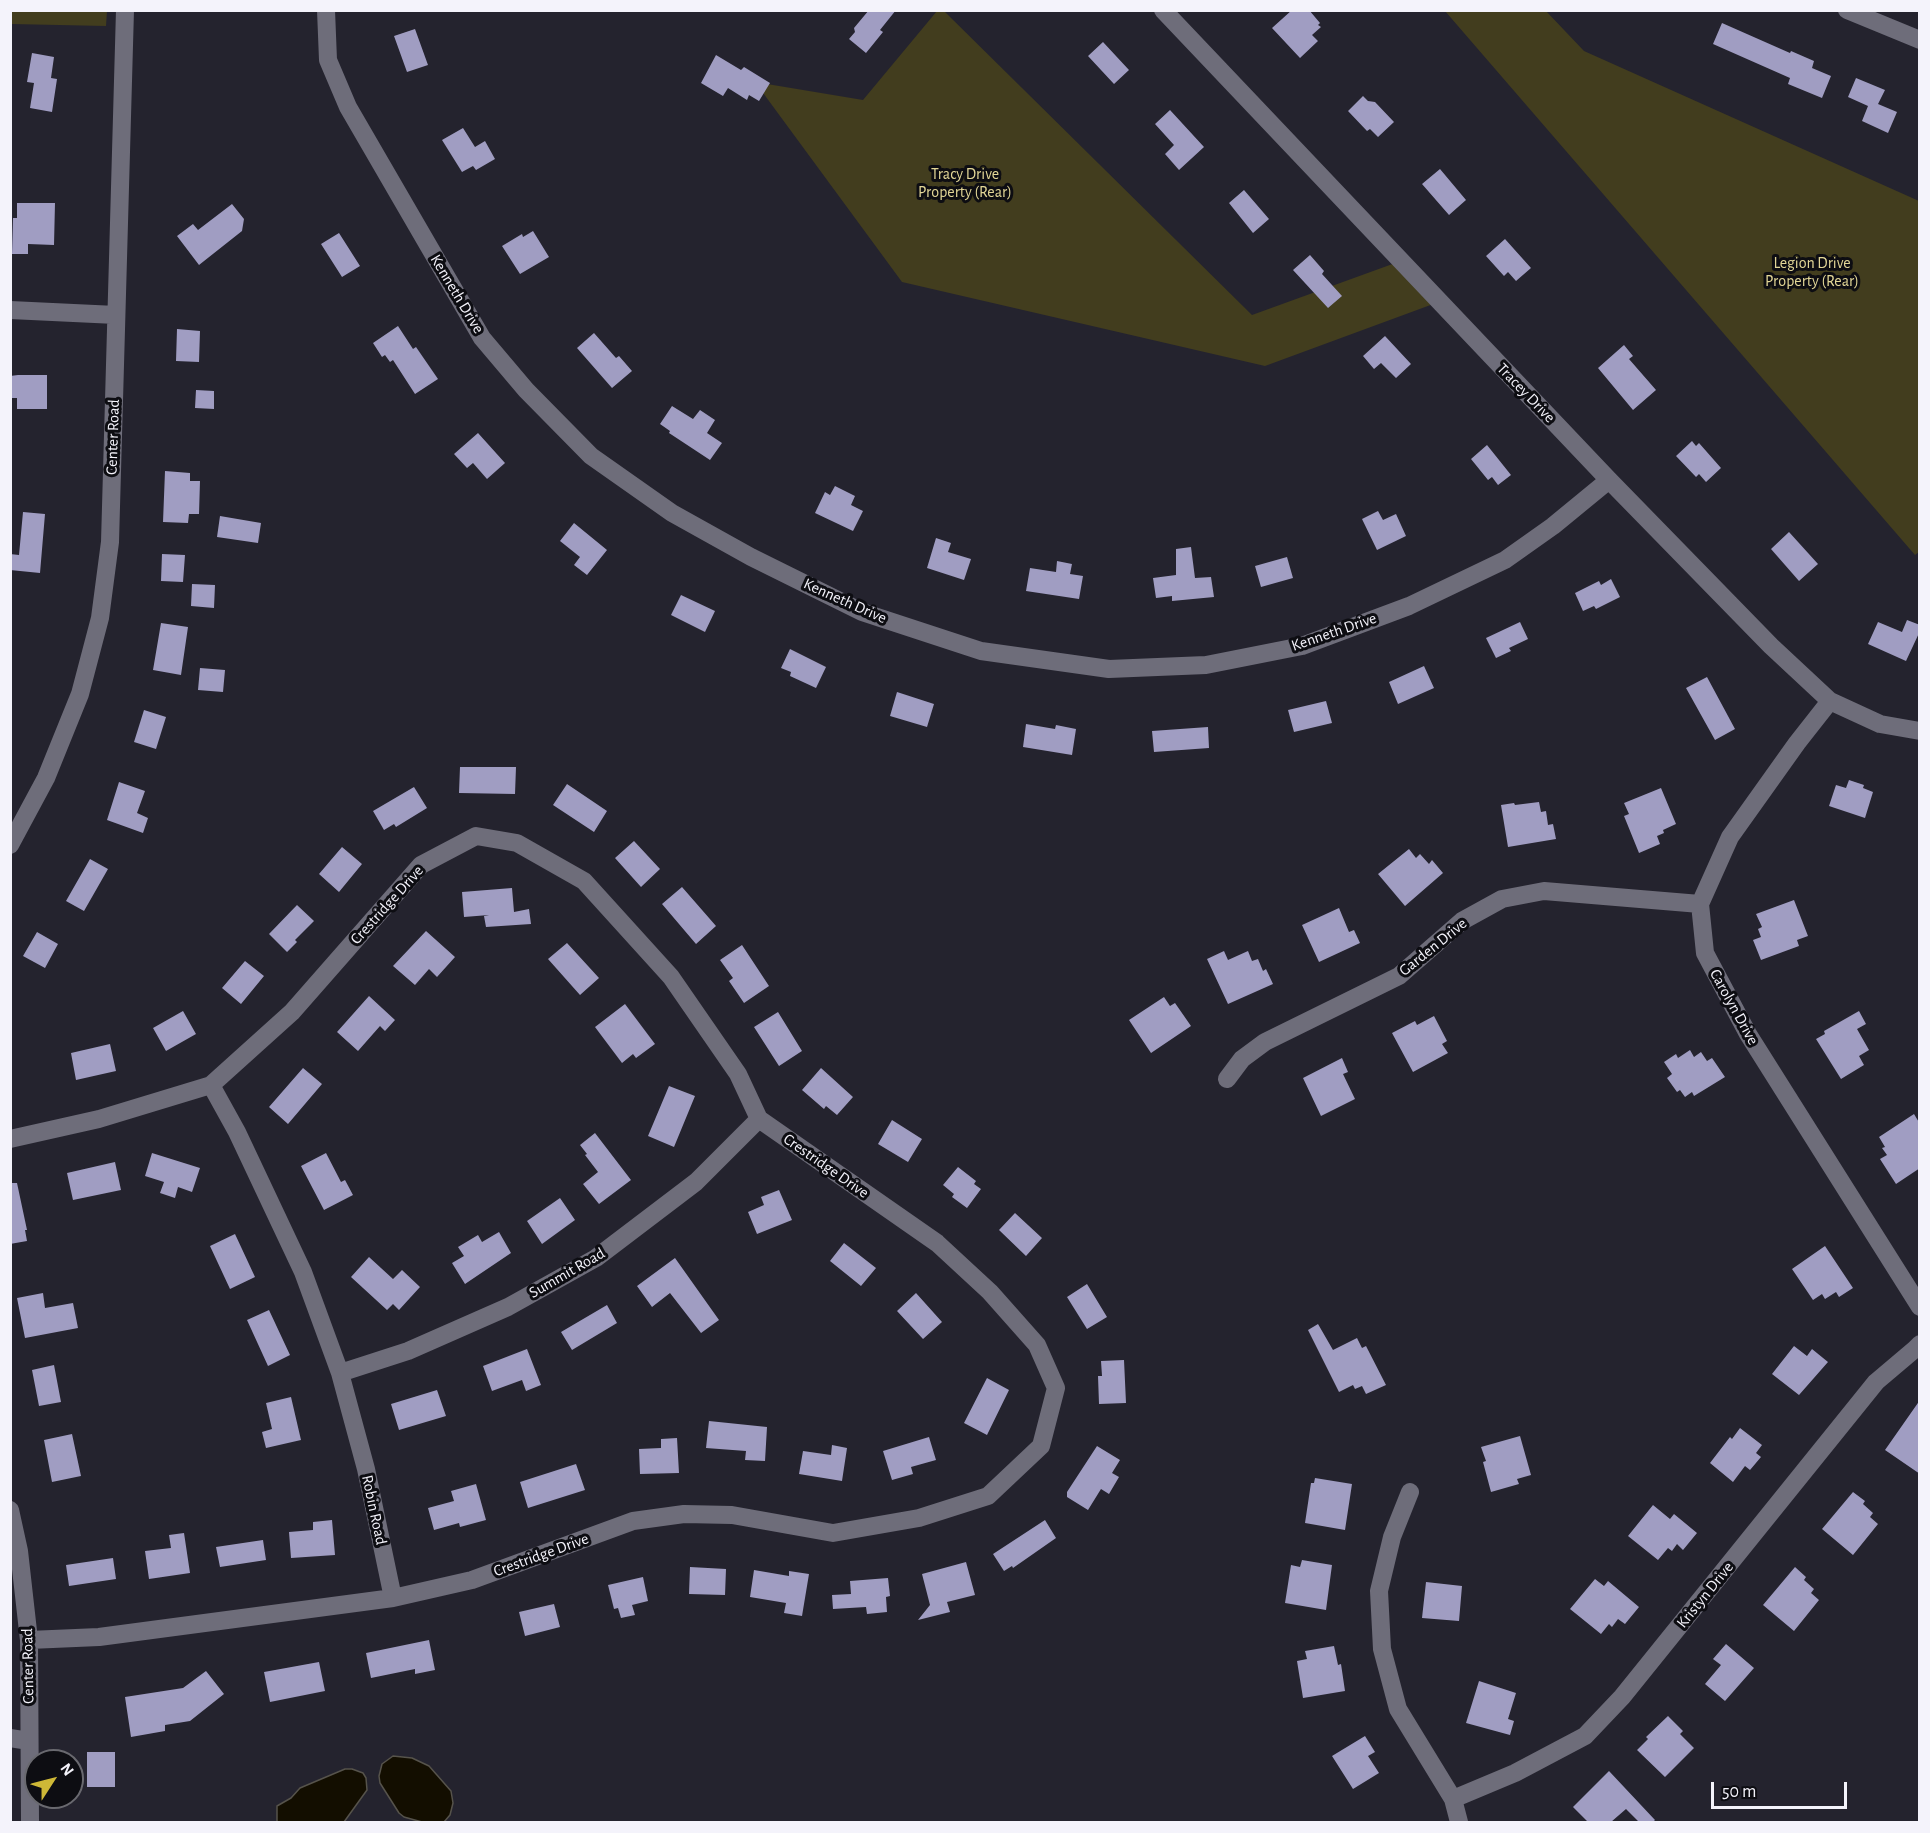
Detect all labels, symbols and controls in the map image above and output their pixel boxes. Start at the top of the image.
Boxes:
park label: Tracy Drive Property (Rear) [918,164,1012,202]
street label: Kenneth Drive [426,251,488,337]
park label: Legion Drive Property (Rear) [1765,253,1859,291]
street label: Tracey Drive [1493,359,1559,427]
street label: Center Road [102,399,124,475]
street label: Kenneth Drive [801,574,889,628]
street label: Kenneth Drive [1289,608,1379,656]
street label: Crestridge Drive [346,861,428,949]
street label: Garden Drive [1395,914,1471,980]
street label: Carolyn Drive [1705,966,1763,1048]
street label: Crestridge Drive [780,1129,872,1203]
street label: Summit Road [526,1244,608,1302]
street label: Robin Road [357,1473,391,1547]
street label: Crestridge Drive [491,1529,591,1581]
street label: Kristyn Drive [1672,1558,1738,1632]
street label: Center Road [18,1628,38,1704]
north arrow [24,1749,84,1809]
text: N [57,1760,77,1779]
scale bar [1714,1770,1850,1808]
text: 50 m [1722,1783,1756,1801]

